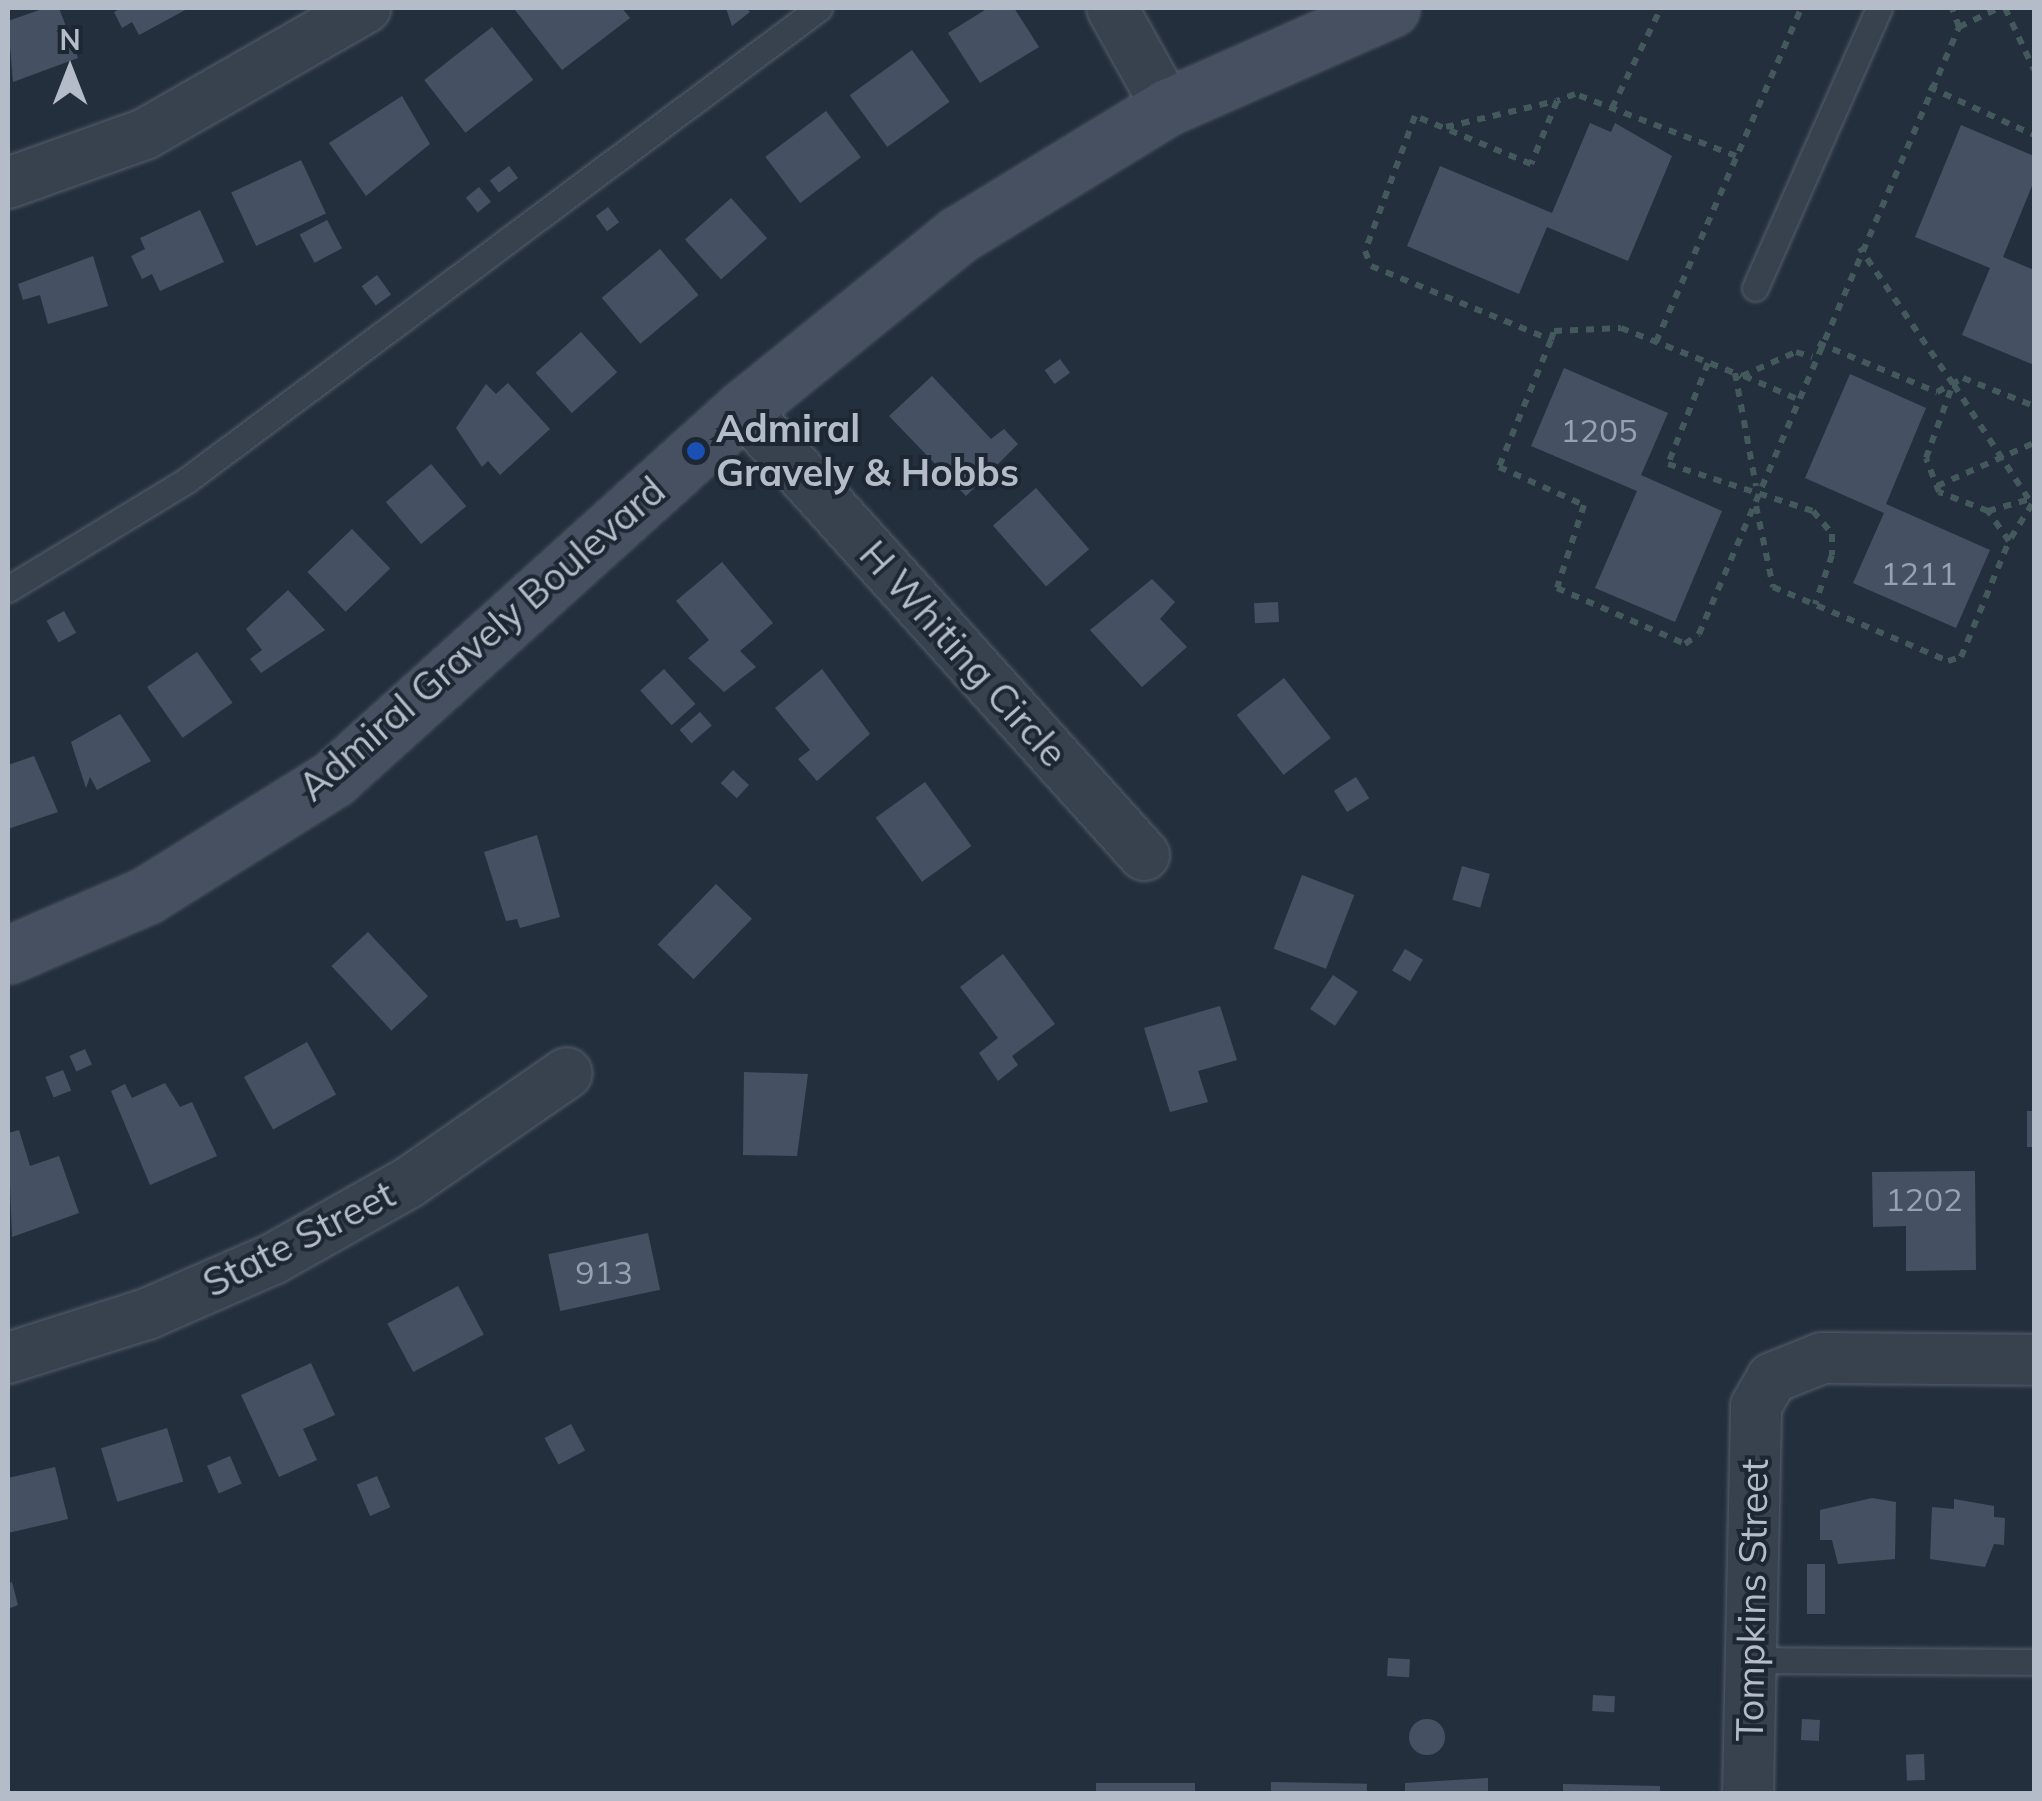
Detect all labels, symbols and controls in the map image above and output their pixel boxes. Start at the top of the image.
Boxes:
north arrow [20,20,120,120]
text: N [59,22,81,57]
place label: Admiral Gravely & Hobbs [716,406,1019,496]
house number: 1205 [1561,411,1637,449]
marker: Admiral Gravely & Hobbs [685,440,707,462]
street label: Admiral Gravely Boulevard [290,468,674,810]
street label: H Whiting Circle [850,532,1076,776]
house number: 1211 [1881,554,1957,592]
street label: State Street [196,1171,402,1307]
house number: 1202 [1886,1180,1962,1218]
house number: 913 [575,1253,633,1291]
street label: Tompkins Street [1727,1458,1777,1742]

